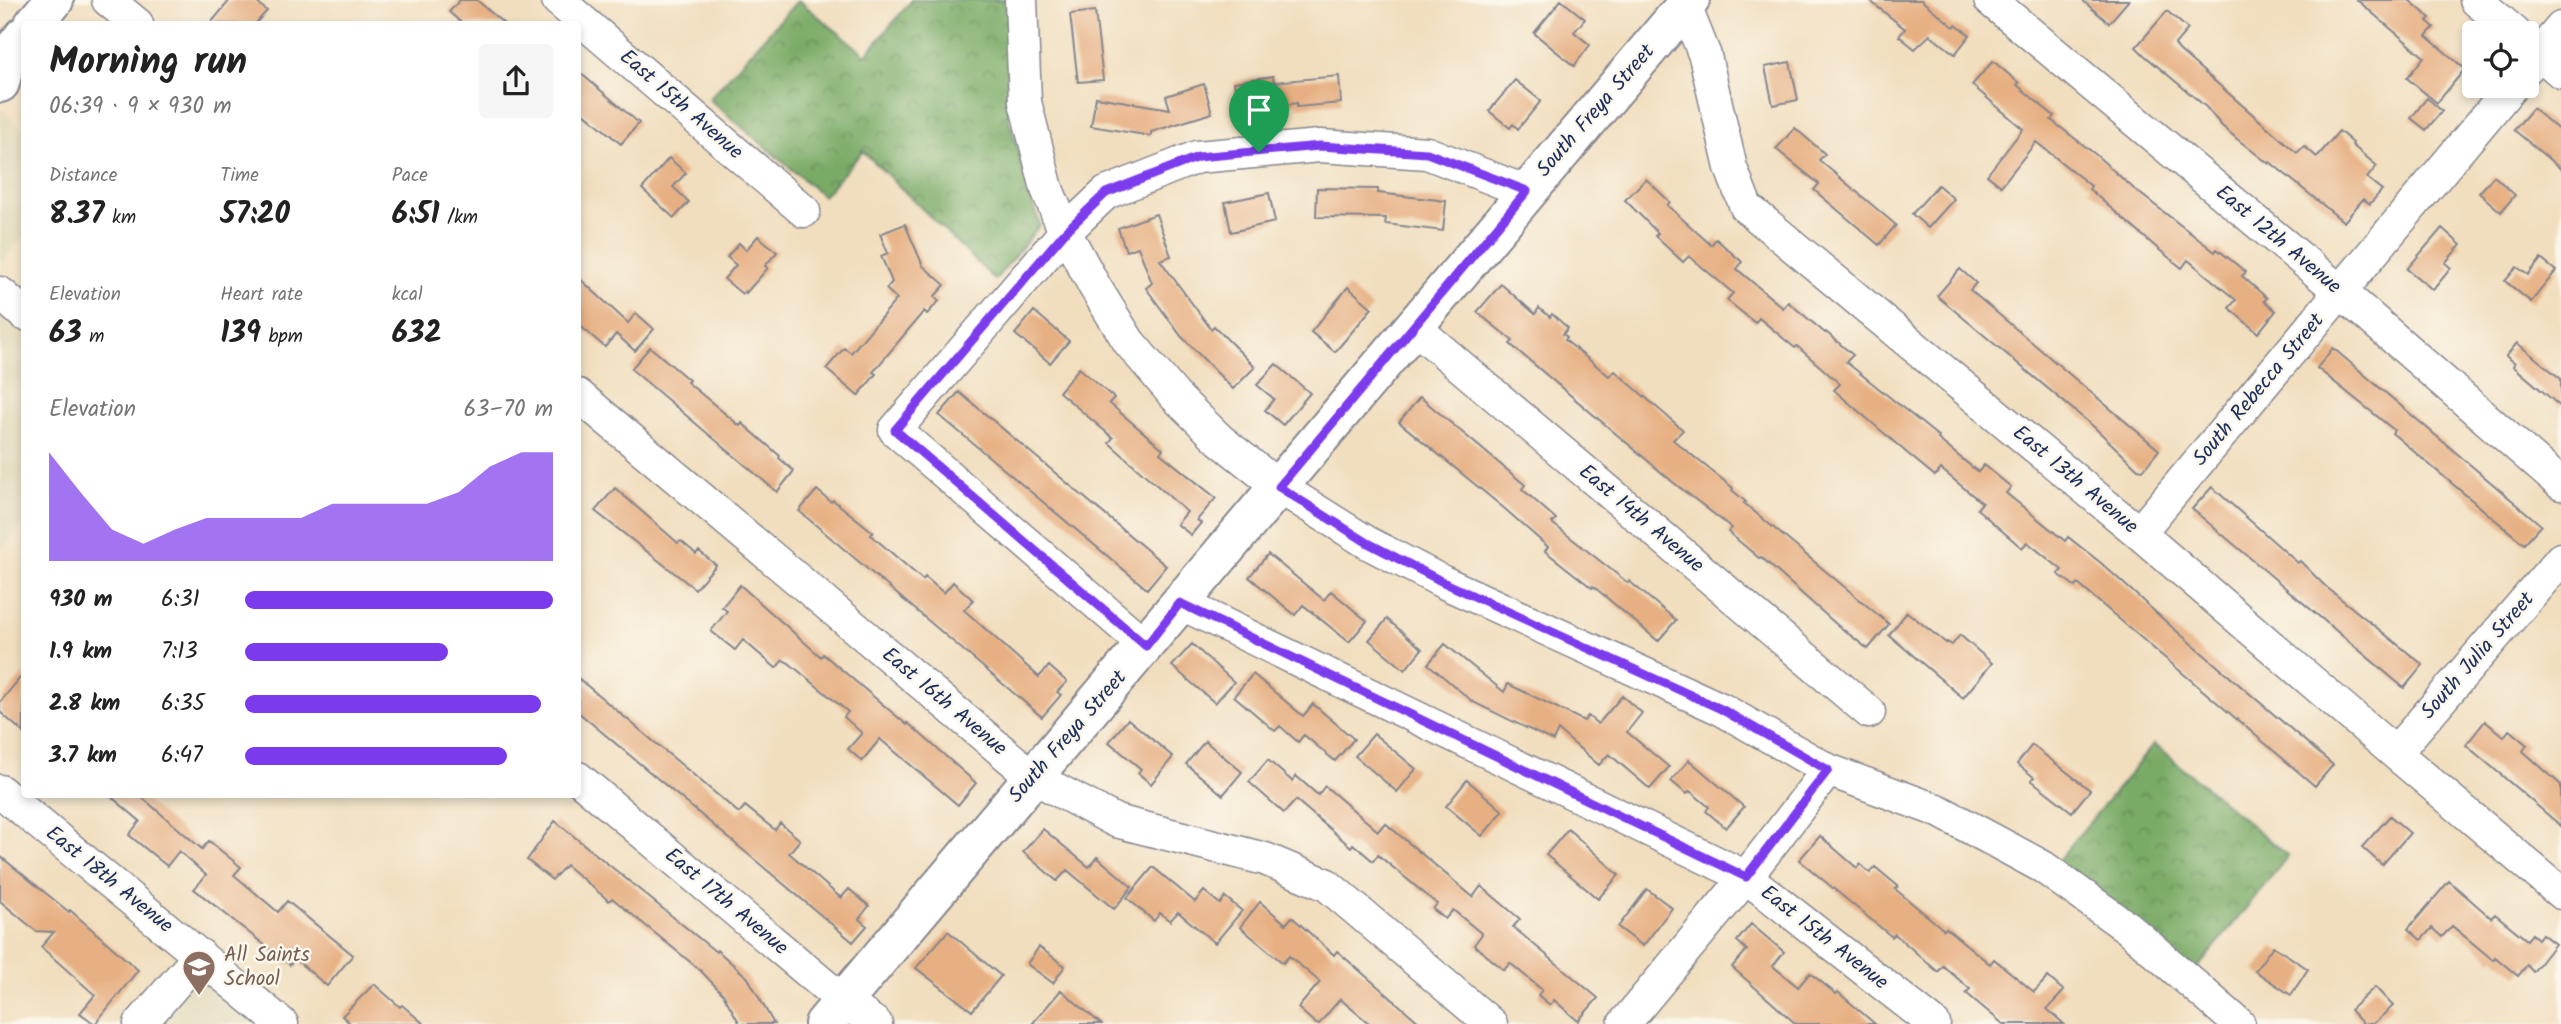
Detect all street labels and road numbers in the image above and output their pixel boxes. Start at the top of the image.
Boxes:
street label: South Freya Street [1529,36,1664,185]
street label: East 15th Avenue [612,42,751,169]
street label: East 12th Avenue [2208,177,2349,303]
street label: South Rebecca Street [2185,306,2334,474]
street label: East 13th Avenue [2005,417,2146,543]
street label: East 14th Avenue [1571,456,1712,582]
street label: South Julia Street [2413,584,2544,727]
street label: East 16th Avenue [874,639,1015,765]
street label: South Freya Street [1001,662,1136,811]
street label: East 18th Avenue [38,818,181,942]
street label: East 17th Avenue [657,840,796,964]
street label: East 15th Avenue [1753,877,1896,999]

